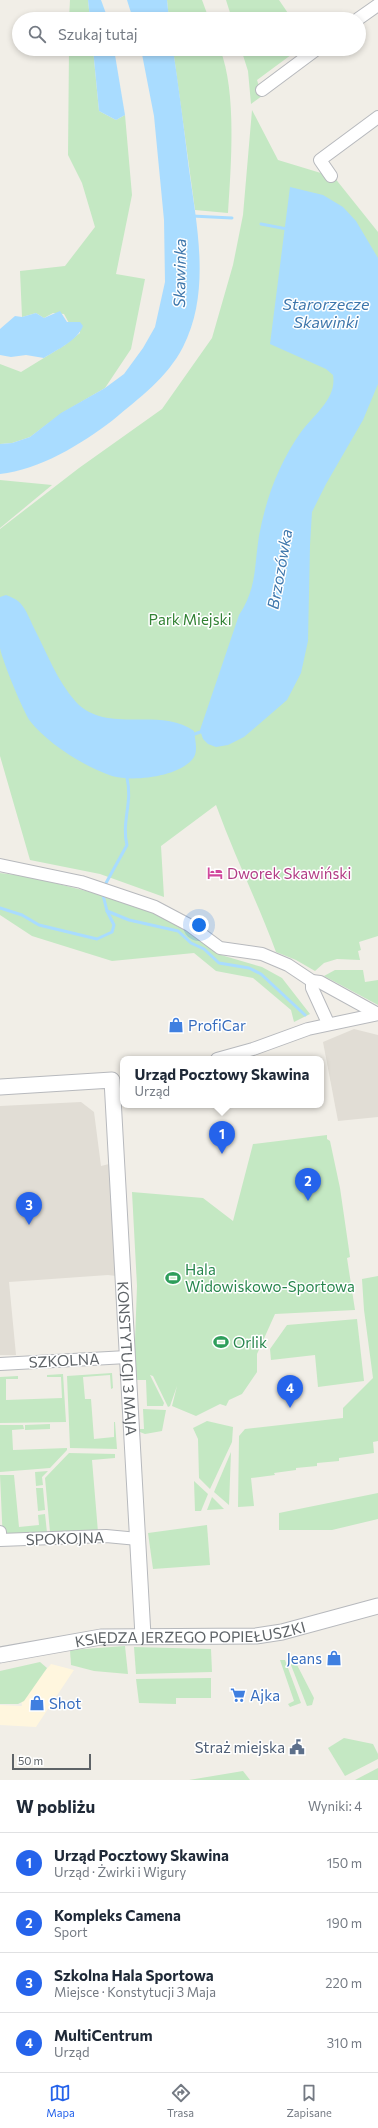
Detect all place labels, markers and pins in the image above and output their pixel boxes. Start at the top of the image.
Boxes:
hotel icon: Dworek Skawiński [206,864,224,882]
place label: Dworek Skawiński [227,864,351,882]
shop icon: ProfiCar [167,1016,185,1034]
place label: ProfiCar [188,1016,246,1034]
pin: 1 [209,1121,235,1154]
pin: 2 [295,1168,321,1201]
pin: 3 [16,1192,42,1225]
place label: Hala Widowiskowo-Sportowa [185,1260,355,1295]
sports icon: Hala Widowiskowo-Sportowa [164,1269,182,1287]
sports icon: Orlik [212,1333,230,1351]
place label: Orlik [233,1333,267,1351]
pin: 4 [277,1375,303,1408]
place label: Jeans [286,1649,322,1667]
shop icon: Jeans [325,1649,343,1667]
supermarket icon: Ajka [229,1686,247,1704]
place label: Ajka [250,1686,280,1704]
shop icon: Shot [28,1694,46,1712]
place label: Shot [49,1694,81,1712]
place label: Straż miejska [195,1738,285,1756]
public building icon: Straż miejska [288,1738,306,1756]

